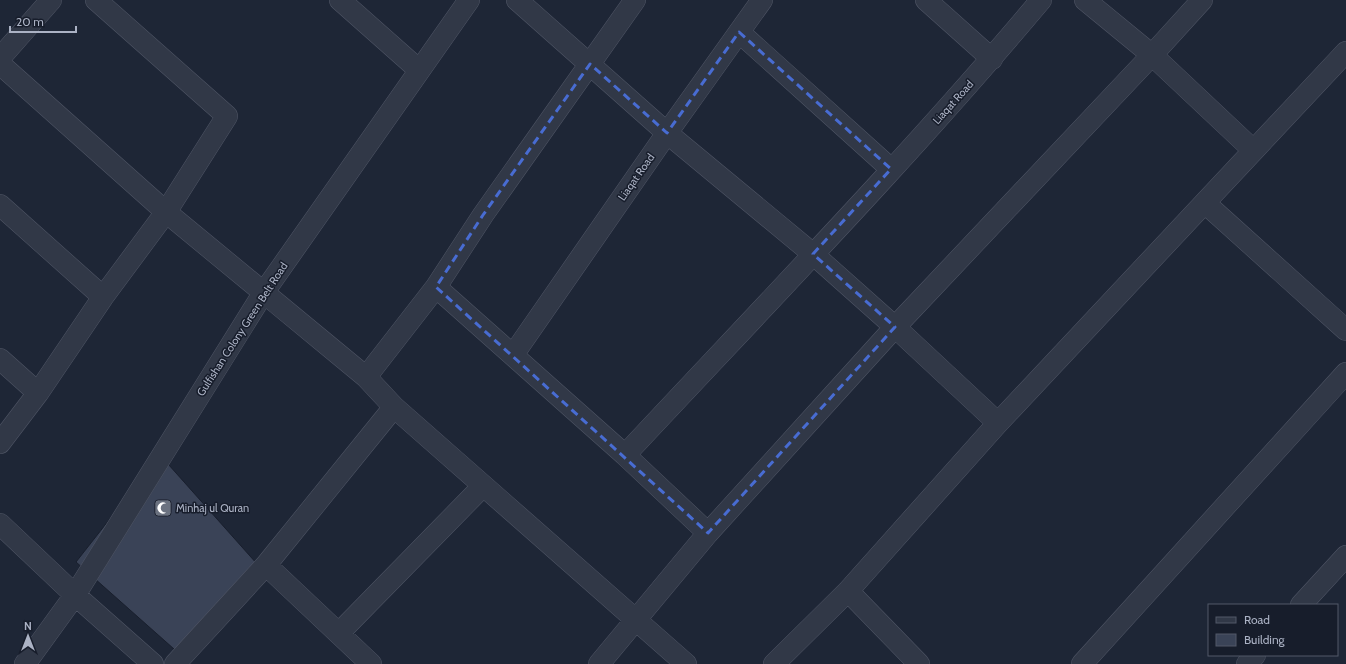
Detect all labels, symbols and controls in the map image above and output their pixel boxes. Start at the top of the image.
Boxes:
scale bar [10,8,76,34]
text: 20 m [16,14,44,29]
street label: Liaqat Road [930,77,976,127]
street label: Liaqat Road [615,151,657,203]
street label: Gulfishan Colony Green Belt Road [193,259,291,399]
mosque icon: Minhaj ul Quran [153,498,173,518]
place label: Minhaj ul Quran [176,501,249,515]
legend [1208,604,1338,656]
text: Road [1244,612,1270,627]
north arrow [8,616,48,656]
text: N [24,619,32,633]
text: Building [1244,632,1286,647]

